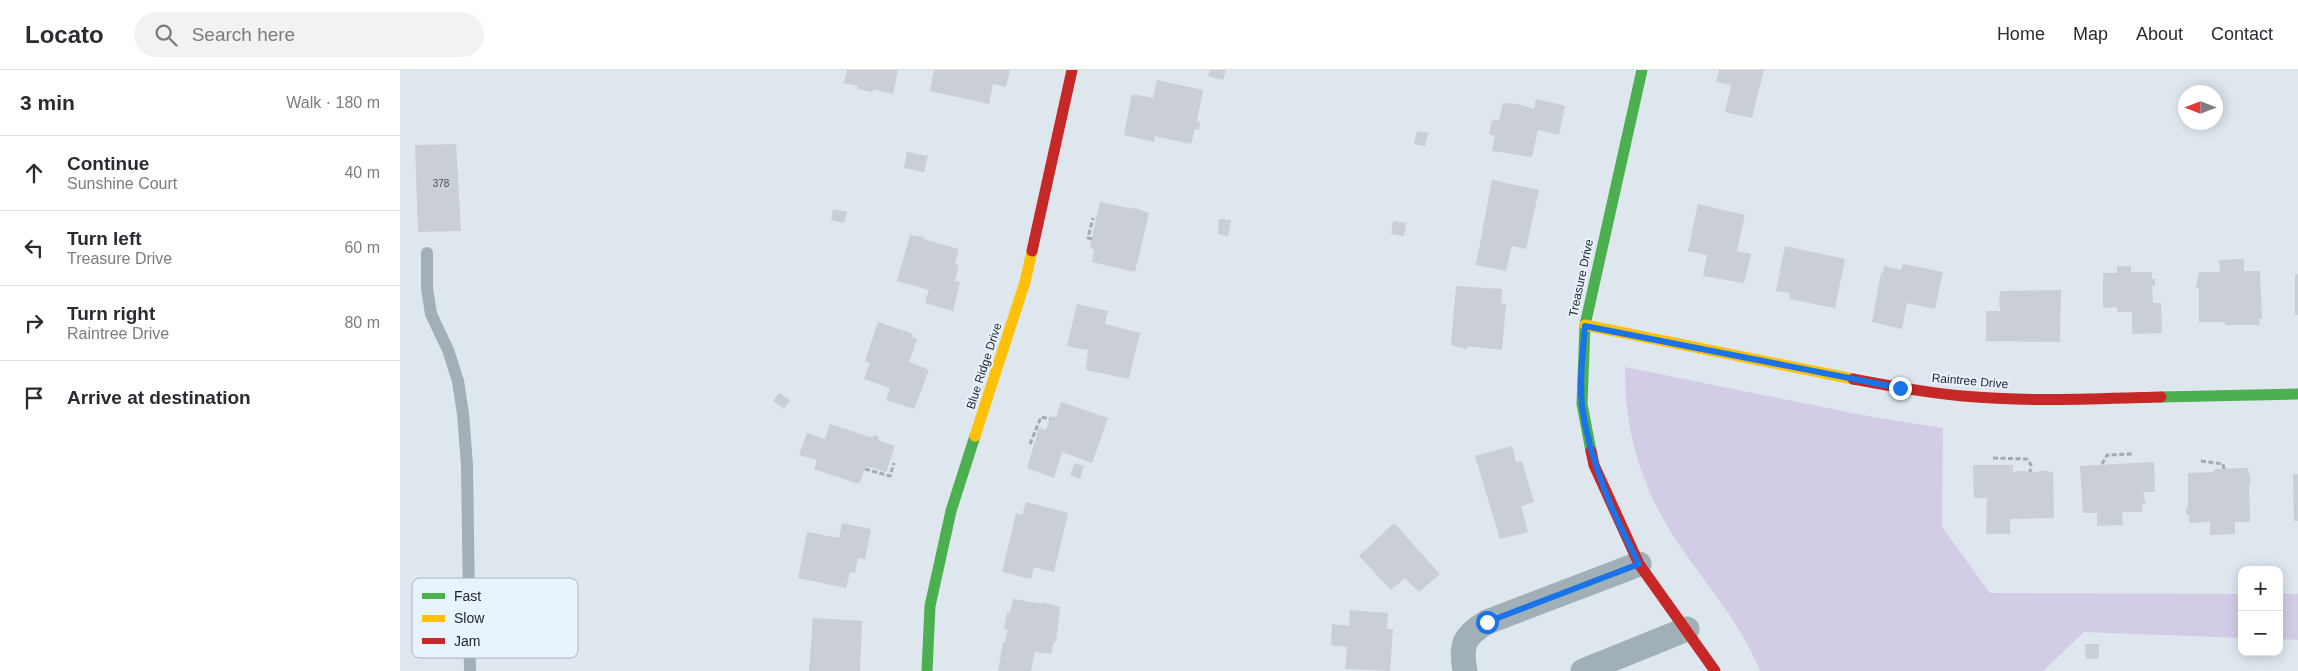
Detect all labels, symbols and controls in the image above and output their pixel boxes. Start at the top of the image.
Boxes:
search box [134,12,484,57]
text: Locato [25,21,104,48]
icon: search [152,21,180,49]
text: Search here [192,24,295,45]
text: Home [1997,24,2045,44]
text: Map [2073,24,2108,44]
text: About [2136,24,2183,44]
text: Contact [2211,24,2273,44]
north arrow [2178,85,2223,130]
text: 3 min [20,91,75,114]
text: Walk · 180 m [286,94,380,111]
text: Continue [67,153,149,174]
icon: ahead [20,159,48,187]
text: 40 m [344,164,380,181]
text: Sunshine Court [67,175,177,192]
house number: 378 [433,178,450,189]
text: Turn left [67,228,142,249]
icon: left [20,234,48,262]
street label: Treasure Drive [1566,238,1596,318]
text: 60 m [344,239,380,256]
text: Treasure Drive [67,250,172,267]
text: Turn right [67,303,155,324]
icon: right [20,309,48,337]
text: 80 m [344,314,380,331]
street label: Blue Ridge Drive [963,321,1005,411]
text: Raintree Drive [67,325,169,342]
street label: Raintree Drive [1931,371,2009,391]
route end [1889,377,1912,400]
icon: arrive [20,384,48,412]
text: Arrive at destination [67,387,251,408]
map controls [2238,566,2283,656]
button: + [2238,566,2283,611]
legend [412,578,578,658]
text: Fast [454,588,481,604]
text: Slow [454,610,485,626]
route start [1476,611,1499,634]
button: − [2238,611,2283,656]
text: Jam [454,633,480,649]

